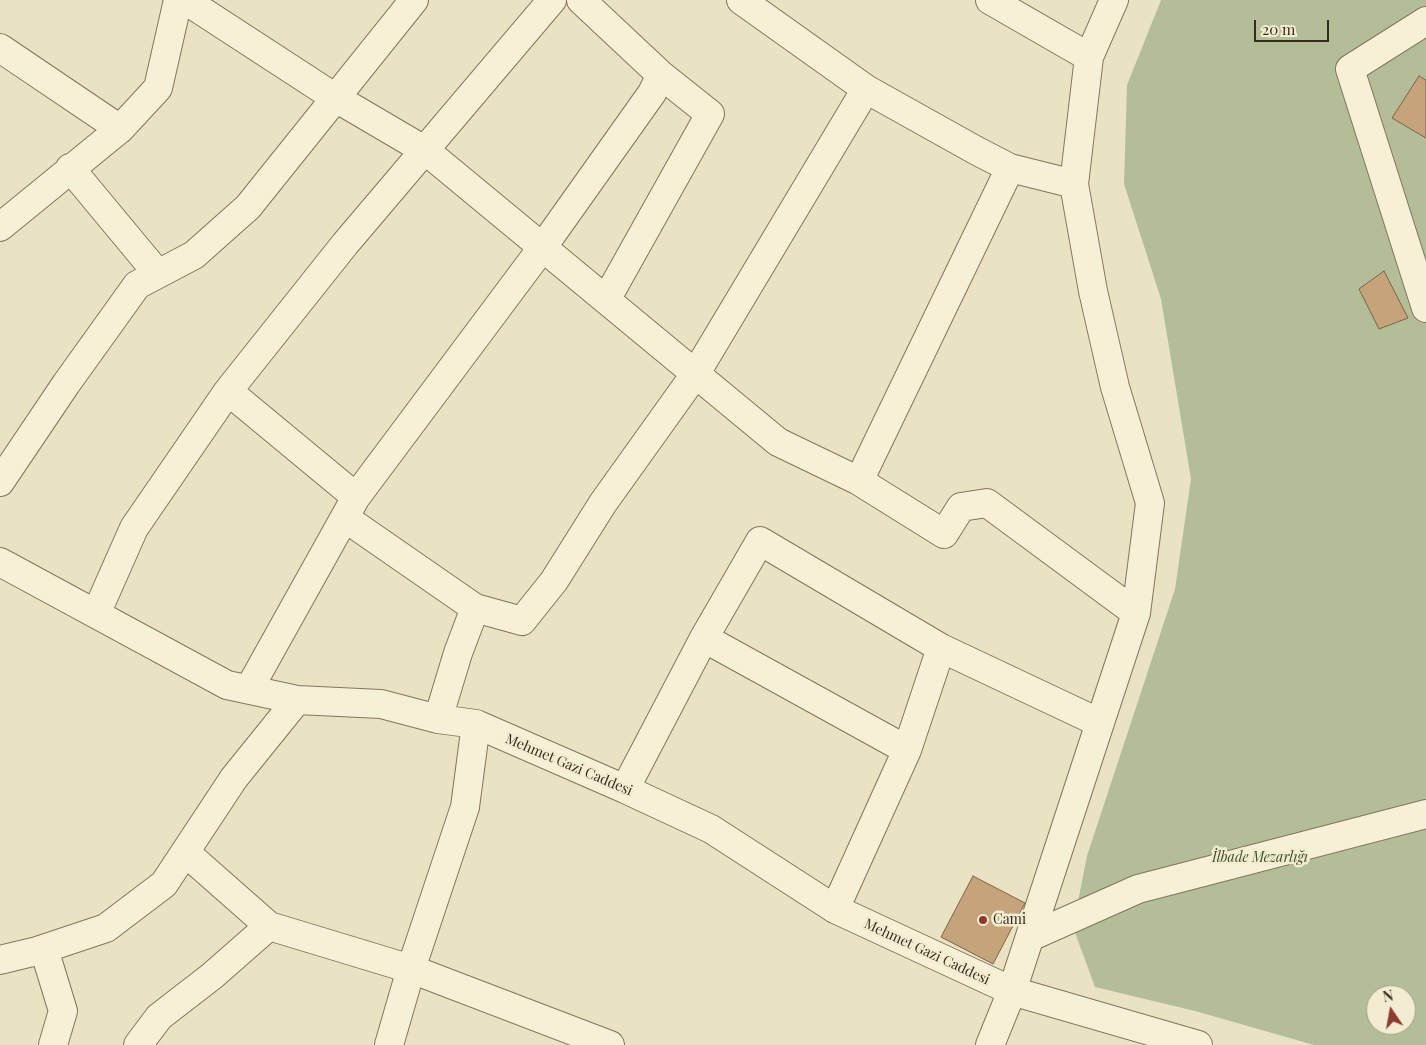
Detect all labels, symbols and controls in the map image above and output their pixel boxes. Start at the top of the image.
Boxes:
scale bar [1256,10,1331,42]
text: 20 m [1262,19,1295,39]
street label: Mehmet Gazi Caddesi [503,731,635,799]
park label: İlbade Mezarlığı [1212,850,1308,866]
place label: Cami [993,912,1026,928]
marker: Cami [977,914,989,926]
street label: Mehmet Gazi Caddesi [862,916,992,988]
north arrow [1366,985,1416,1035]
text: N [1381,985,1395,1006]

